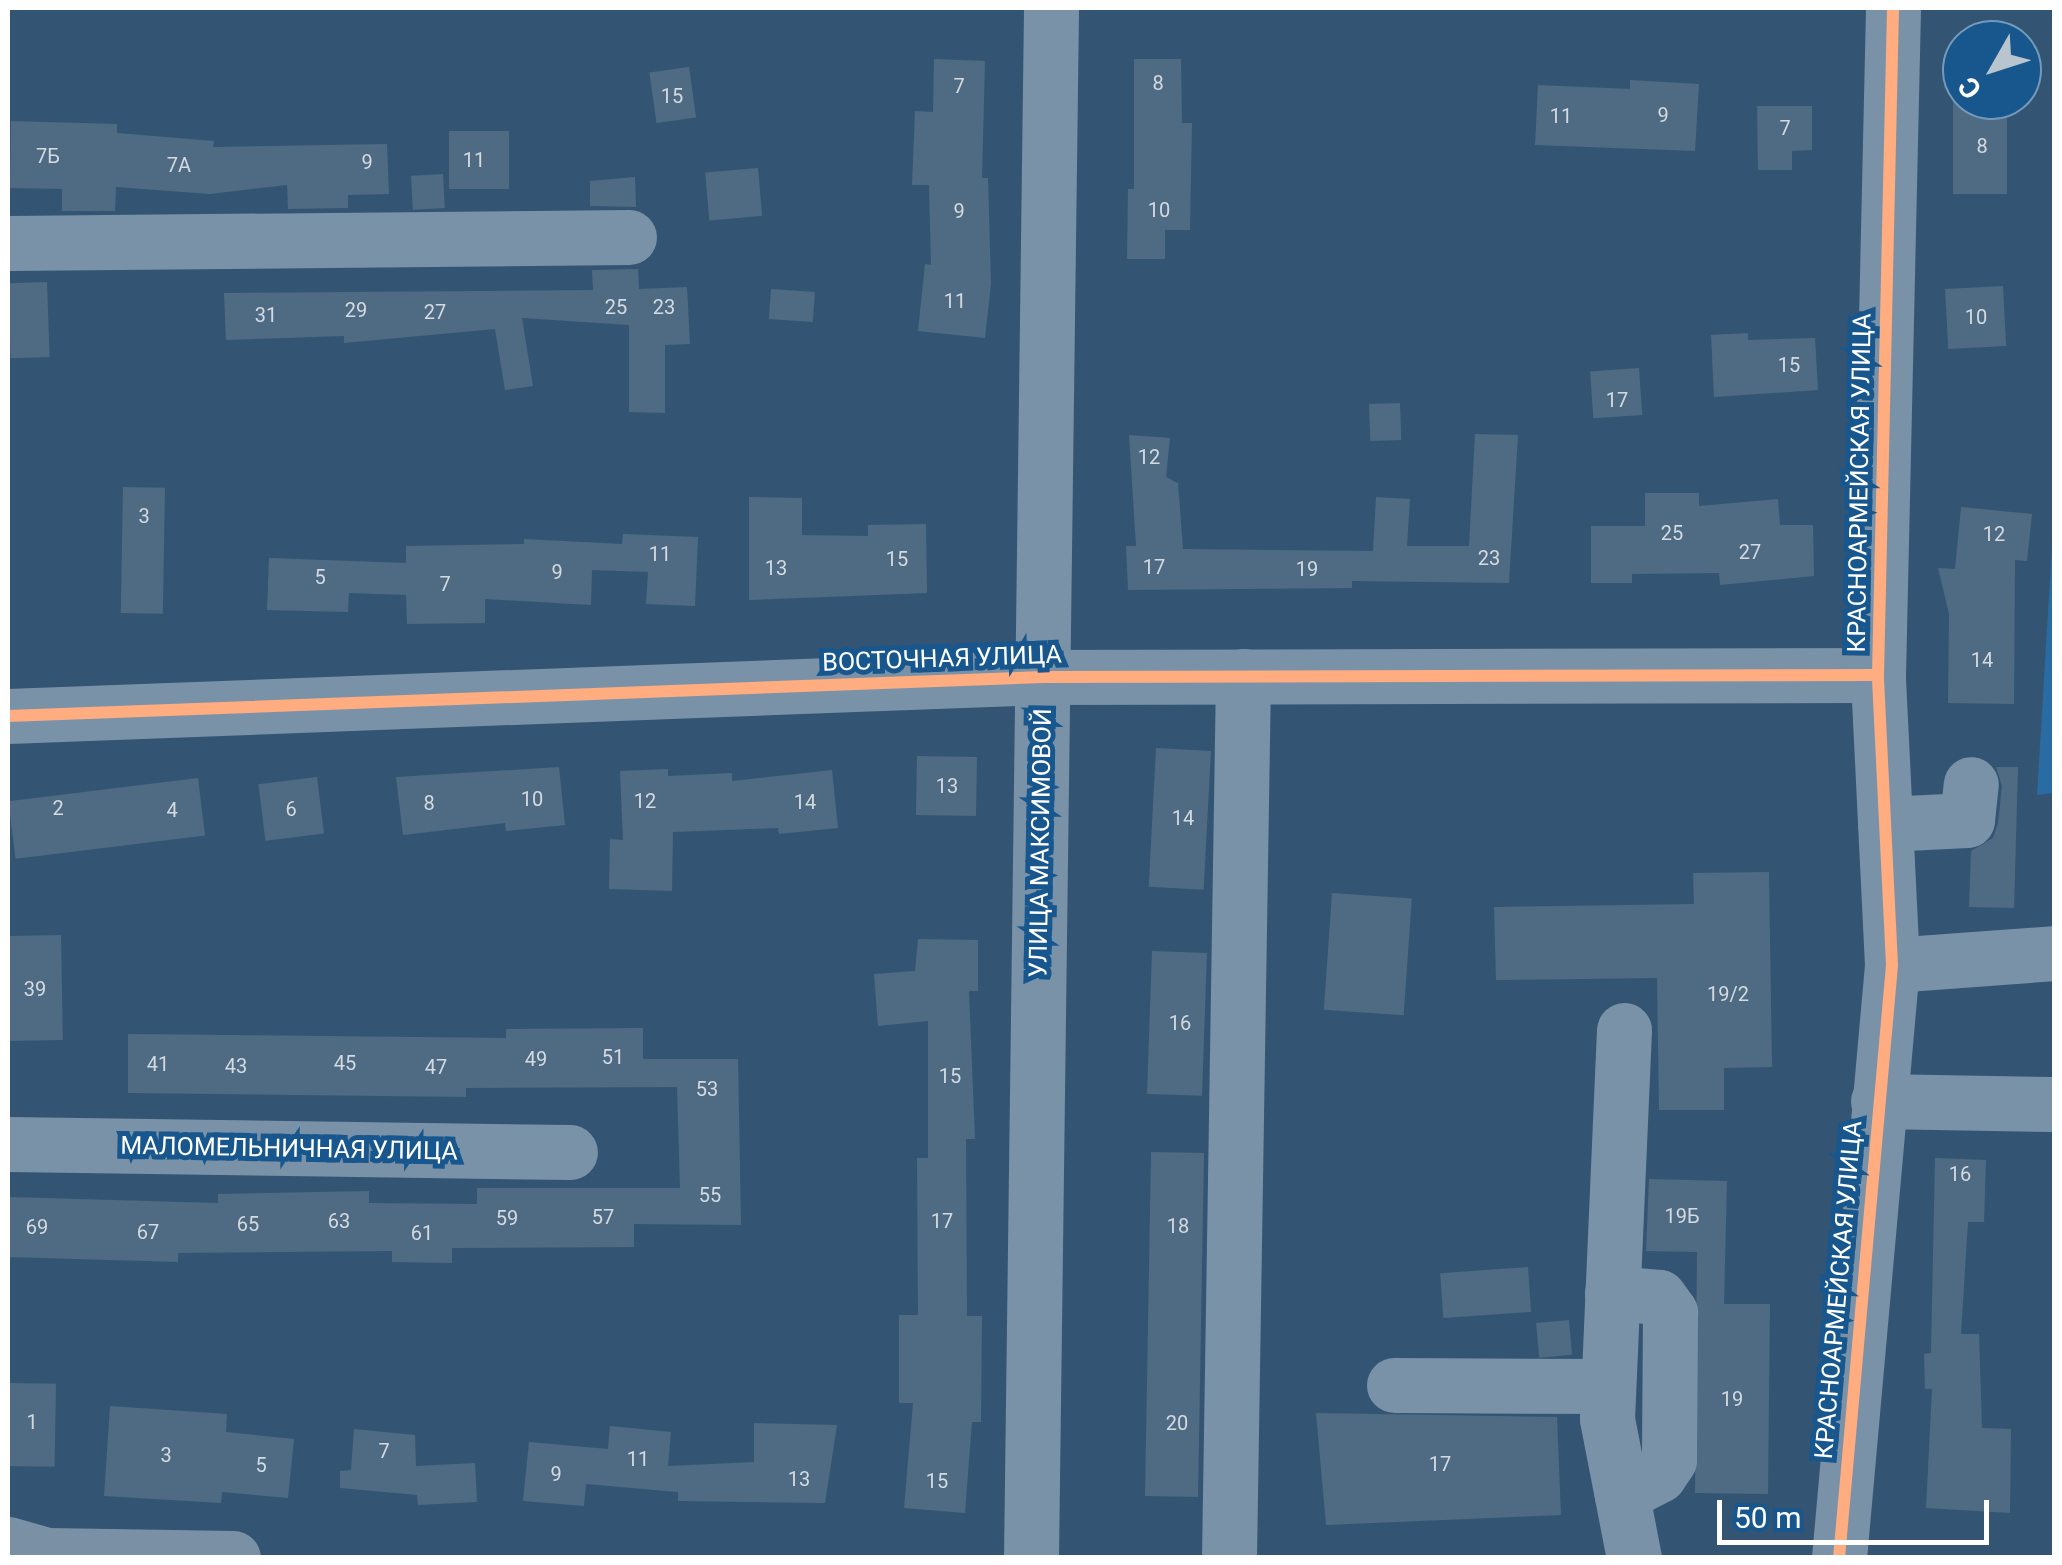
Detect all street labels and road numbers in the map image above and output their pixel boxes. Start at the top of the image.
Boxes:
street label: КРАСНОАРМЕЙСКАЯ УЛИЦА [1842,313,1878,653]
street label: ВОСТОЧНАЯ УЛИЦА [822,640,1062,678]
street label: УЛИЦА МАКСИМОВОЙ [1024,708,1058,978]
street label: КРАСНОАРМЕЙСКАЯ УЛИЦА [1809,1120,1869,1460]
street label: МАЛОМЕЛЬНИЧНАЯ УЛИЦА [120,1131,458,1167]

